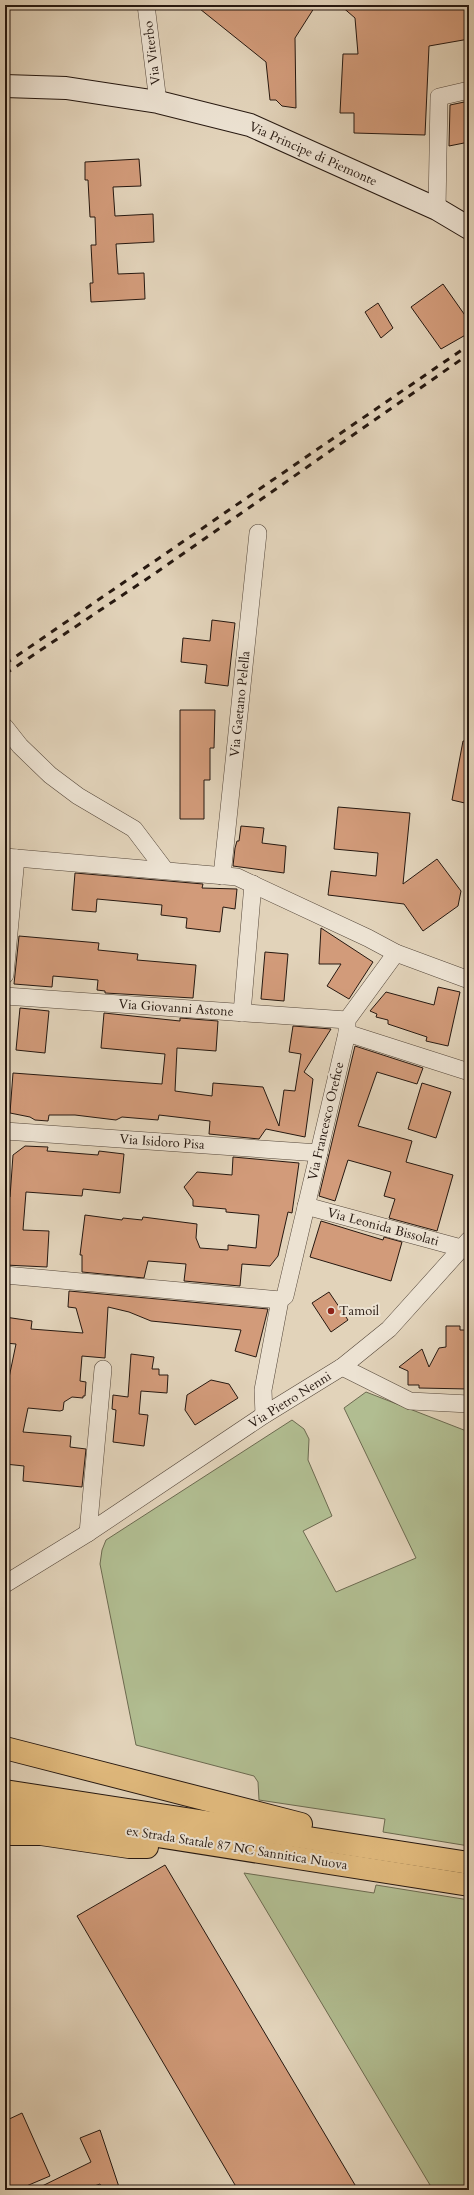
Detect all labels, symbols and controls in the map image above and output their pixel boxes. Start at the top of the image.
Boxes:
street label: Via Viterbo [139,20,165,86]
street label: Via Principe di Piemonte [246,118,380,190]
street label: Via Gaetano Pelella [225,650,255,758]
street label: Via Giovanni Astone [118,995,234,1021]
street label: Via Francesco Orefice [304,1060,348,1182]
street label: Via Isidoro Pisa [119,1130,206,1154]
street label: Via Leonida Bissolati [325,1203,441,1251]
place label: Tamoil [339,1302,380,1320]
marker: Tamoil [326,1306,336,1316]
street label: Via Pietro Nenni [245,1367,335,1433]
street label: ex Strada Statale 87 NC Sannitica Nuova [125,1822,349,1874]

